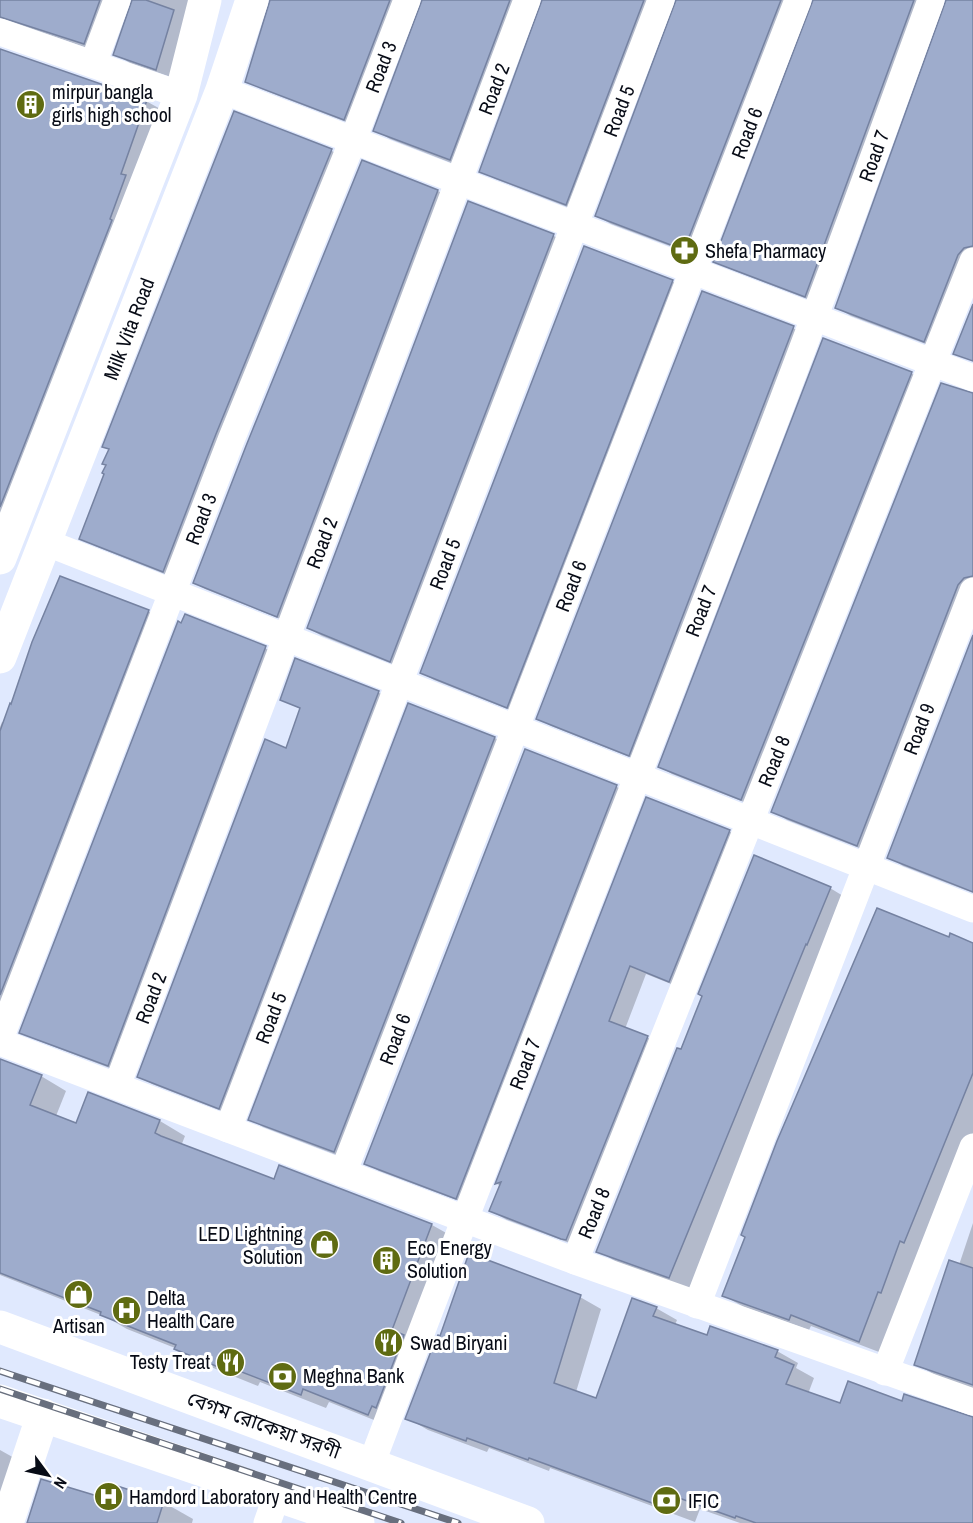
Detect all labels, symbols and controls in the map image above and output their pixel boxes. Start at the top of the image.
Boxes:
street label: Road 3 [358,37,403,96]
street label: Road 2 [471,59,516,118]
place label: mirpur bangla girls high school [52,78,171,128]
street label: Road 5 [596,81,641,140]
building icon: mirpur bangla girls high school [15,88,47,120]
street label: Road 6 [724,103,769,162]
street label: Road 7 [852,126,895,185]
pharmacy icon: Shefa Pharmacy [668,235,700,267]
place label: Shefa Pharmacy [705,237,827,264]
street label: Milk Vita Road [97,274,160,384]
street label: Road 3 [178,489,223,548]
street label: Road 2 [299,513,344,572]
street label: Road 5 [422,534,467,593]
street label: Road 6 [548,556,593,615]
street label: Road 7 [678,581,723,640]
street label: Road 9 [896,699,941,758]
street label: Road 8 [751,731,796,790]
street label: Road 2 [128,968,173,1027]
street label: Road 5 [248,988,293,1047]
street label: Road 6 [372,1009,417,1068]
street label: Road 7 [502,1034,547,1093]
street label: Road 8 [571,1183,616,1242]
place label: LED Lightning Solution [198,1220,303,1270]
shop icon: LED Lightning Solution [308,1229,340,1261]
place label: Eco Energy Solution [407,1234,493,1284]
building icon: Eco Energy Solution [370,1244,402,1276]
shop icon: Artisan [63,1279,95,1311]
place label: Delta Health Care [147,1284,235,1334]
hospital icon: Delta Health Care [110,1294,142,1326]
place label: Artisan [52,1312,105,1339]
restaurant icon: Swad Biryani [373,1327,405,1359]
place label: Swad Biryani [410,1329,508,1356]
restaurant icon: Testy Treat [215,1346,247,1378]
place label: Testy Treat [130,1348,210,1375]
bank icon: Meghna Bank [266,1360,298,1392]
place label: Meghna Bank [303,1362,405,1389]
street label: বেগম রোকেয়া সরণী [184,1384,345,1465]
north arrow [18,1445,78,1505]
text: N [49,1473,72,1493]
hospital icon: Hamdord Laboratory and Health Centre [92,1481,124,1513]
place label: Hamdord Laboratory and Health Centre [129,1483,417,1510]
bank icon: IFIC [651,1485,683,1517]
place label: IFIC [688,1487,719,1514]

